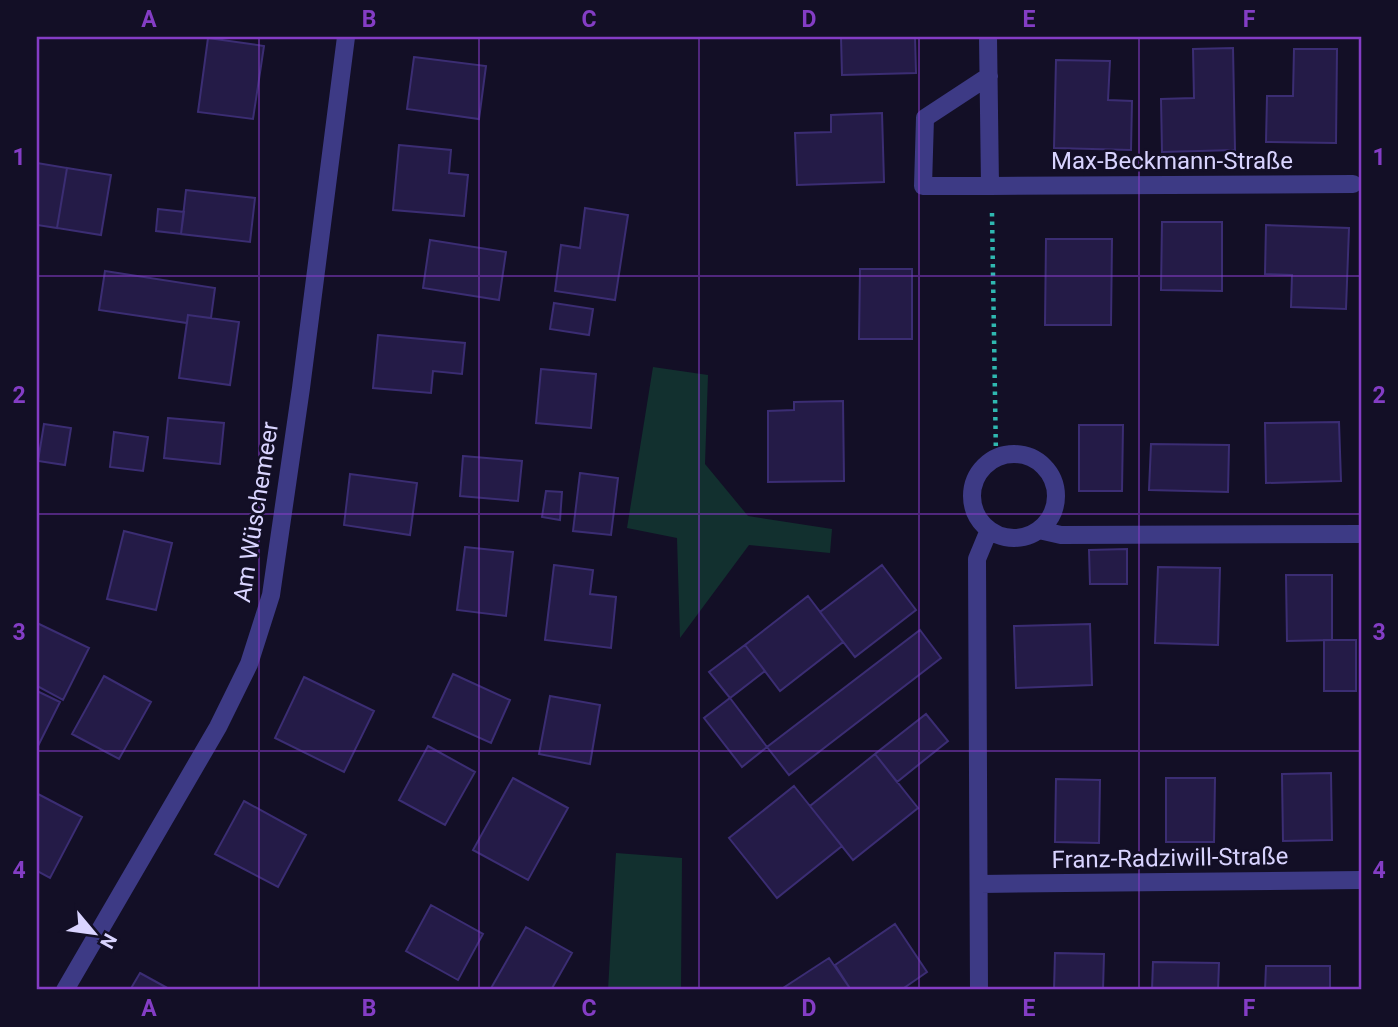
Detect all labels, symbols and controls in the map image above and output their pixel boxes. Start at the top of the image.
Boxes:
text: A [141,6,157,33]
text: B [362,6,376,33]
text: C [581,6,597,33]
text: D [802,6,816,33]
text: E [1023,6,1036,33]
text: F [1243,6,1256,33]
text: 1 [12,144,26,171]
text: 1 [1372,144,1386,171]
street label: Max-Beckmann-Straße [1051,147,1293,175]
text: 2 [12,382,26,409]
text: 2 [1372,382,1386,409]
street label: Am Wüschemeer [228,420,284,604]
text: 3 [12,619,26,646]
text: 3 [1372,619,1386,646]
street label: Franz-Radziwill-Straße [1051,842,1289,874]
text: 4 [12,857,26,884]
text: 4 [1372,857,1386,884]
north arrow [60,898,130,968]
text: N [95,930,122,952]
text: A [141,995,157,1022]
text: B [362,995,376,1022]
text: C [581,995,597,1022]
text: D [802,995,816,1022]
text: E [1023,995,1036,1022]
text: F [1243,995,1256,1022]

